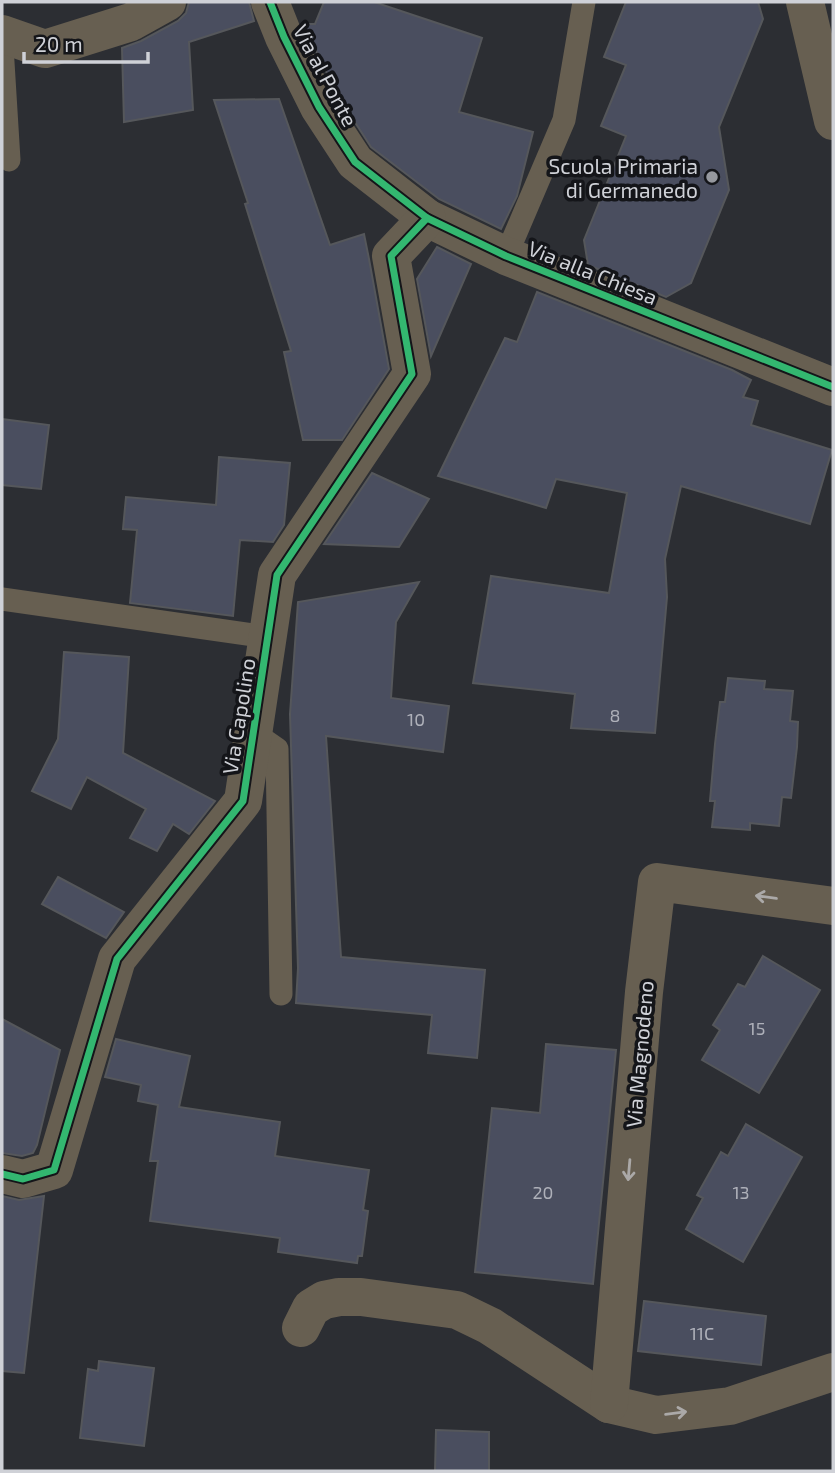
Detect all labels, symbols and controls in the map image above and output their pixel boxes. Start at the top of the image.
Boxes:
street label: Via al Ponte [289,20,363,130]
scale bar [24,21,149,65]
text: 20 m [35,31,83,56]
place label: Scuola Primaria di Germanedo [549,153,698,202]
marker: Scuola Primaria di Germanedo [704,169,720,185]
street label: Via alla Chiesa [525,235,661,309]
street label: Via Capolino [216,656,260,776]
house number: 8 [610,704,620,726]
house number: 10 [407,708,425,730]
one-way arrow [755,890,777,903]
street label: Via Magnodeno [620,979,658,1129]
house number: 15 [749,1017,765,1039]
one-way arrow [622,1158,635,1181]
house number: 20 [533,1181,553,1203]
house number: 13 [732,1181,750,1203]
house number: 11C [690,1322,714,1344]
one-way arrow [664,1406,687,1419]

